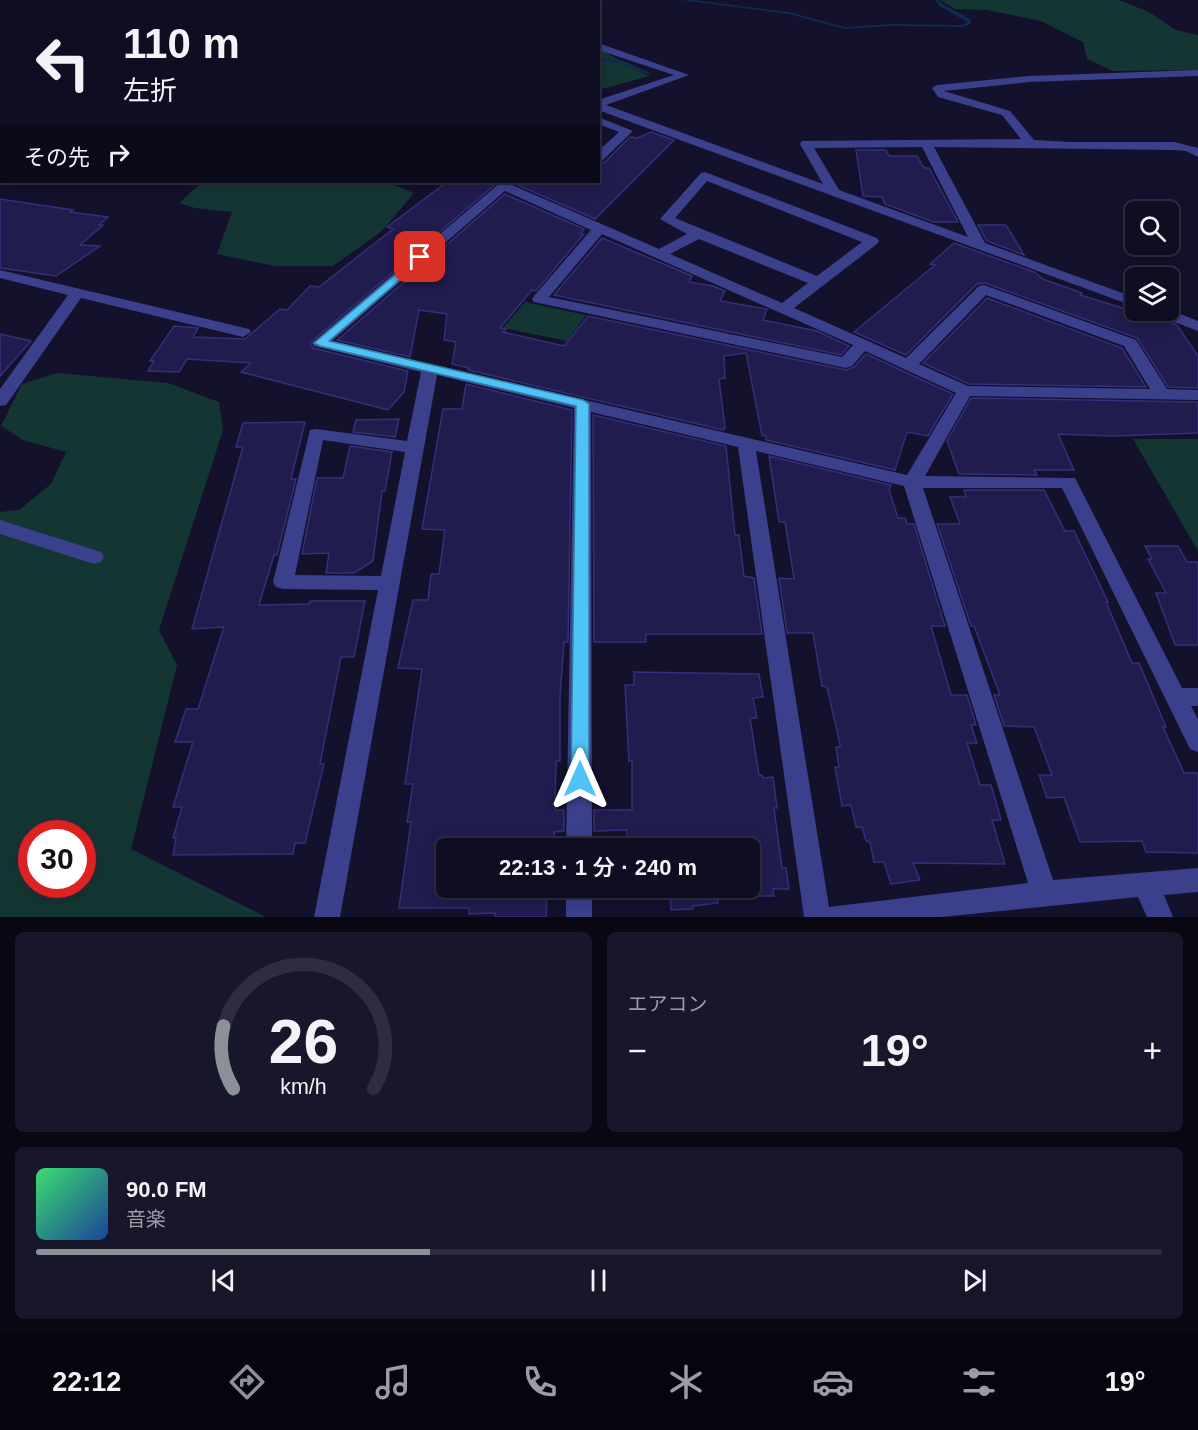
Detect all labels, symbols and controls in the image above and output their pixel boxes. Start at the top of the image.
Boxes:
text: 110 m [123,20,240,67]
icon: left [24,24,102,102]
text: 左折 [123,76,177,106]
icon: right [102,138,135,171]
text: その先 [24,145,90,170]
map controls [1125,201,1179,321]
button: search [1125,201,1179,255]
pin [394,231,445,282]
icon: arrive [403,240,436,273]
button: layers [1125,267,1179,321]
position arrow [548,747,612,811]
speed limit sign: 30 [18,820,96,898]
text: 22:13 · 1 分 · 240 m [499,855,697,880]
text: エアコン [628,993,708,1015]
text: 26 [269,1007,338,1076]
text: 19° [861,1025,929,1076]
text: − [628,1032,647,1069]
text: + [1143,1032,1162,1069]
text: km/h [280,1075,326,1099]
text: 90.0 FM [126,1177,207,1202]
text: 音楽 [126,1208,166,1230]
icon: previous [207,1264,240,1297]
icon: pause [582,1264,615,1297]
icon: next [958,1264,991,1297]
icon: directions [226,1361,268,1403]
icon: music [372,1361,414,1403]
icon: phone [519,1361,561,1403]
icon: climate [665,1361,707,1403]
icon: car [812,1361,854,1403]
icon: filters [958,1361,1000,1403]
text: 22:12 [52,1367,121,1397]
text: 19° [1105,1367,1146,1397]

